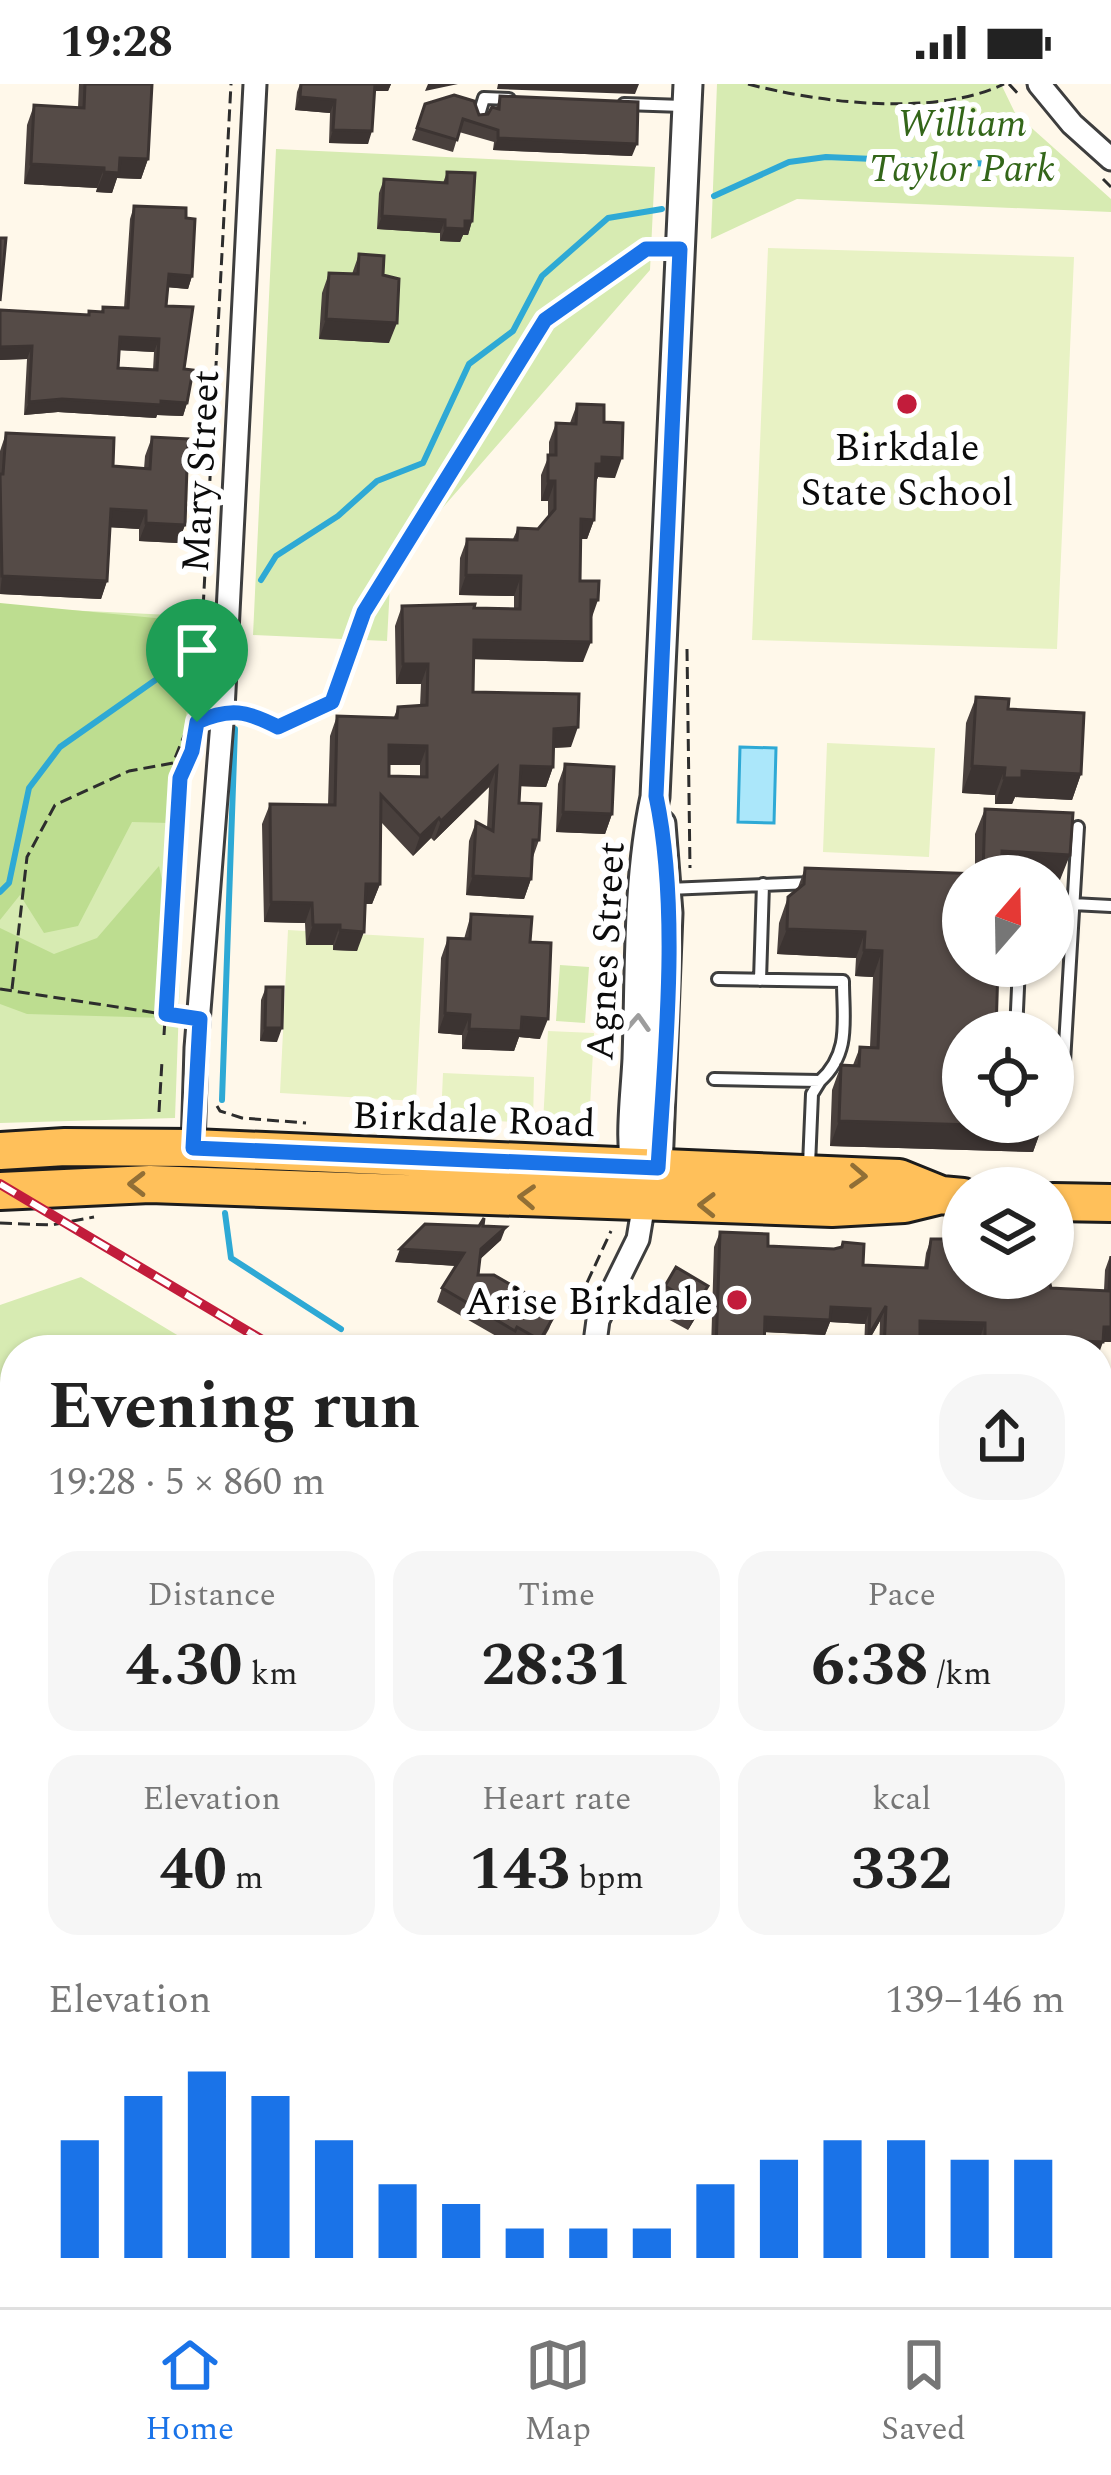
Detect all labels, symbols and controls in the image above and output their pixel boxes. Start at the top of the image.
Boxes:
text: 19:28 [60,8,173,77]
park label: William Taylor Park [869,95,1055,199]
street label: Mary Street [167,368,236,574]
marker: Birkdale State School [894,391,920,417]
place label: Birkdale State School [800,419,1014,523]
pin [146,599,248,722]
icon: arrive [164,617,230,683]
street label: Agnes Street [571,840,642,1062]
north arrow [942,855,1074,987]
map controls [942,855,1074,1299]
button: locate [942,1011,1074,1143]
one-way arrow [625,1013,651,1032]
street label: Birkdale Road [351,1087,596,1154]
one-way arrow [849,1163,868,1189]
button: layers [942,1167,1074,1299]
one-way arrow [127,1171,145,1197]
one-way arrow [517,1184,536,1210]
one-way arrow [697,1193,716,1219]
place label: Arise Birkdale [465,1273,713,1332]
marker: Arise Birkdale [724,1287,750,1313]
text: Evening run [48,1357,420,1458]
button: share [939,1374,1065,1500]
text: 19:28 · 5 × 860 m [48,1453,325,1512]
text: Distance [147,1570,276,1620]
text: Time [518,1570,595,1620]
text: Pace [867,1570,936,1620]
text: 4.30 [125,1620,243,1712]
text: 28:31 [481,1620,632,1712]
text: 6:38 [811,1620,928,1712]
text: km [243,1649,298,1699]
text: /km [928,1649,992,1699]
text: Elevation [142,1774,281,1824]
text: Heart rate [482,1774,631,1824]
text: kcal [872,1774,931,1824]
text: 40 [160,1824,227,1916]
text: 143 [469,1824,570,1916]
text: 332 [851,1824,952,1916]
text: m [227,1853,263,1903]
text: bpm [570,1853,644,1903]
text: Elevation [48,1971,211,2030]
text: 139–146 m [885,1971,1065,2030]
tab: Home [145,2332,234,2454]
tab: Map [524,2332,591,2454]
tab: Saved [881,2332,966,2454]

